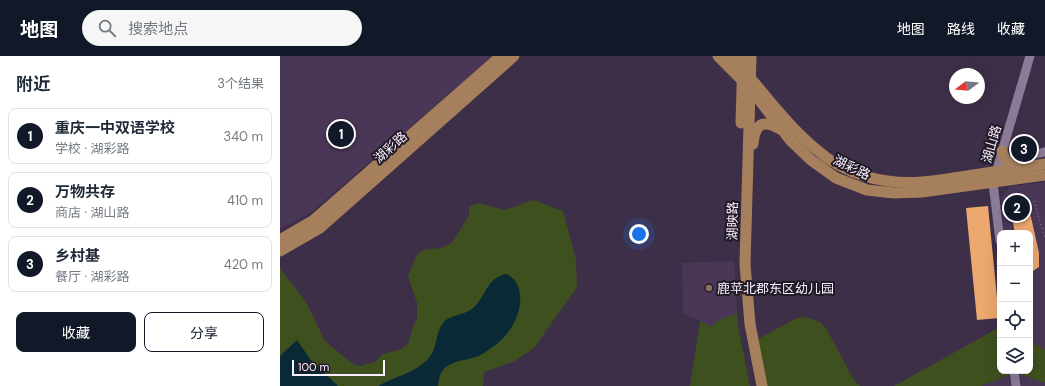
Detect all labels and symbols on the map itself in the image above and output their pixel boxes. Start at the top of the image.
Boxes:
north arrow [949,68,985,104]
pin: 1 [328,119,354,149]
street label: 湖山路 [978,123,1005,165]
street label: 湖彩路 [370,128,411,167]
pin: 3 [1011,134,1037,164]
street label: 湖彩路 [831,151,873,184]
pin: 2 [1004,193,1030,223]
street label: 湖映路 [724,201,741,241]
your location [629,224,649,244]
place label: 鹿苹北郡东区幼儿园 [717,280,834,297]
marker: 鹿苹北郡东区幼儿园 [704,283,714,293]
scale bar [292,358,385,377]

